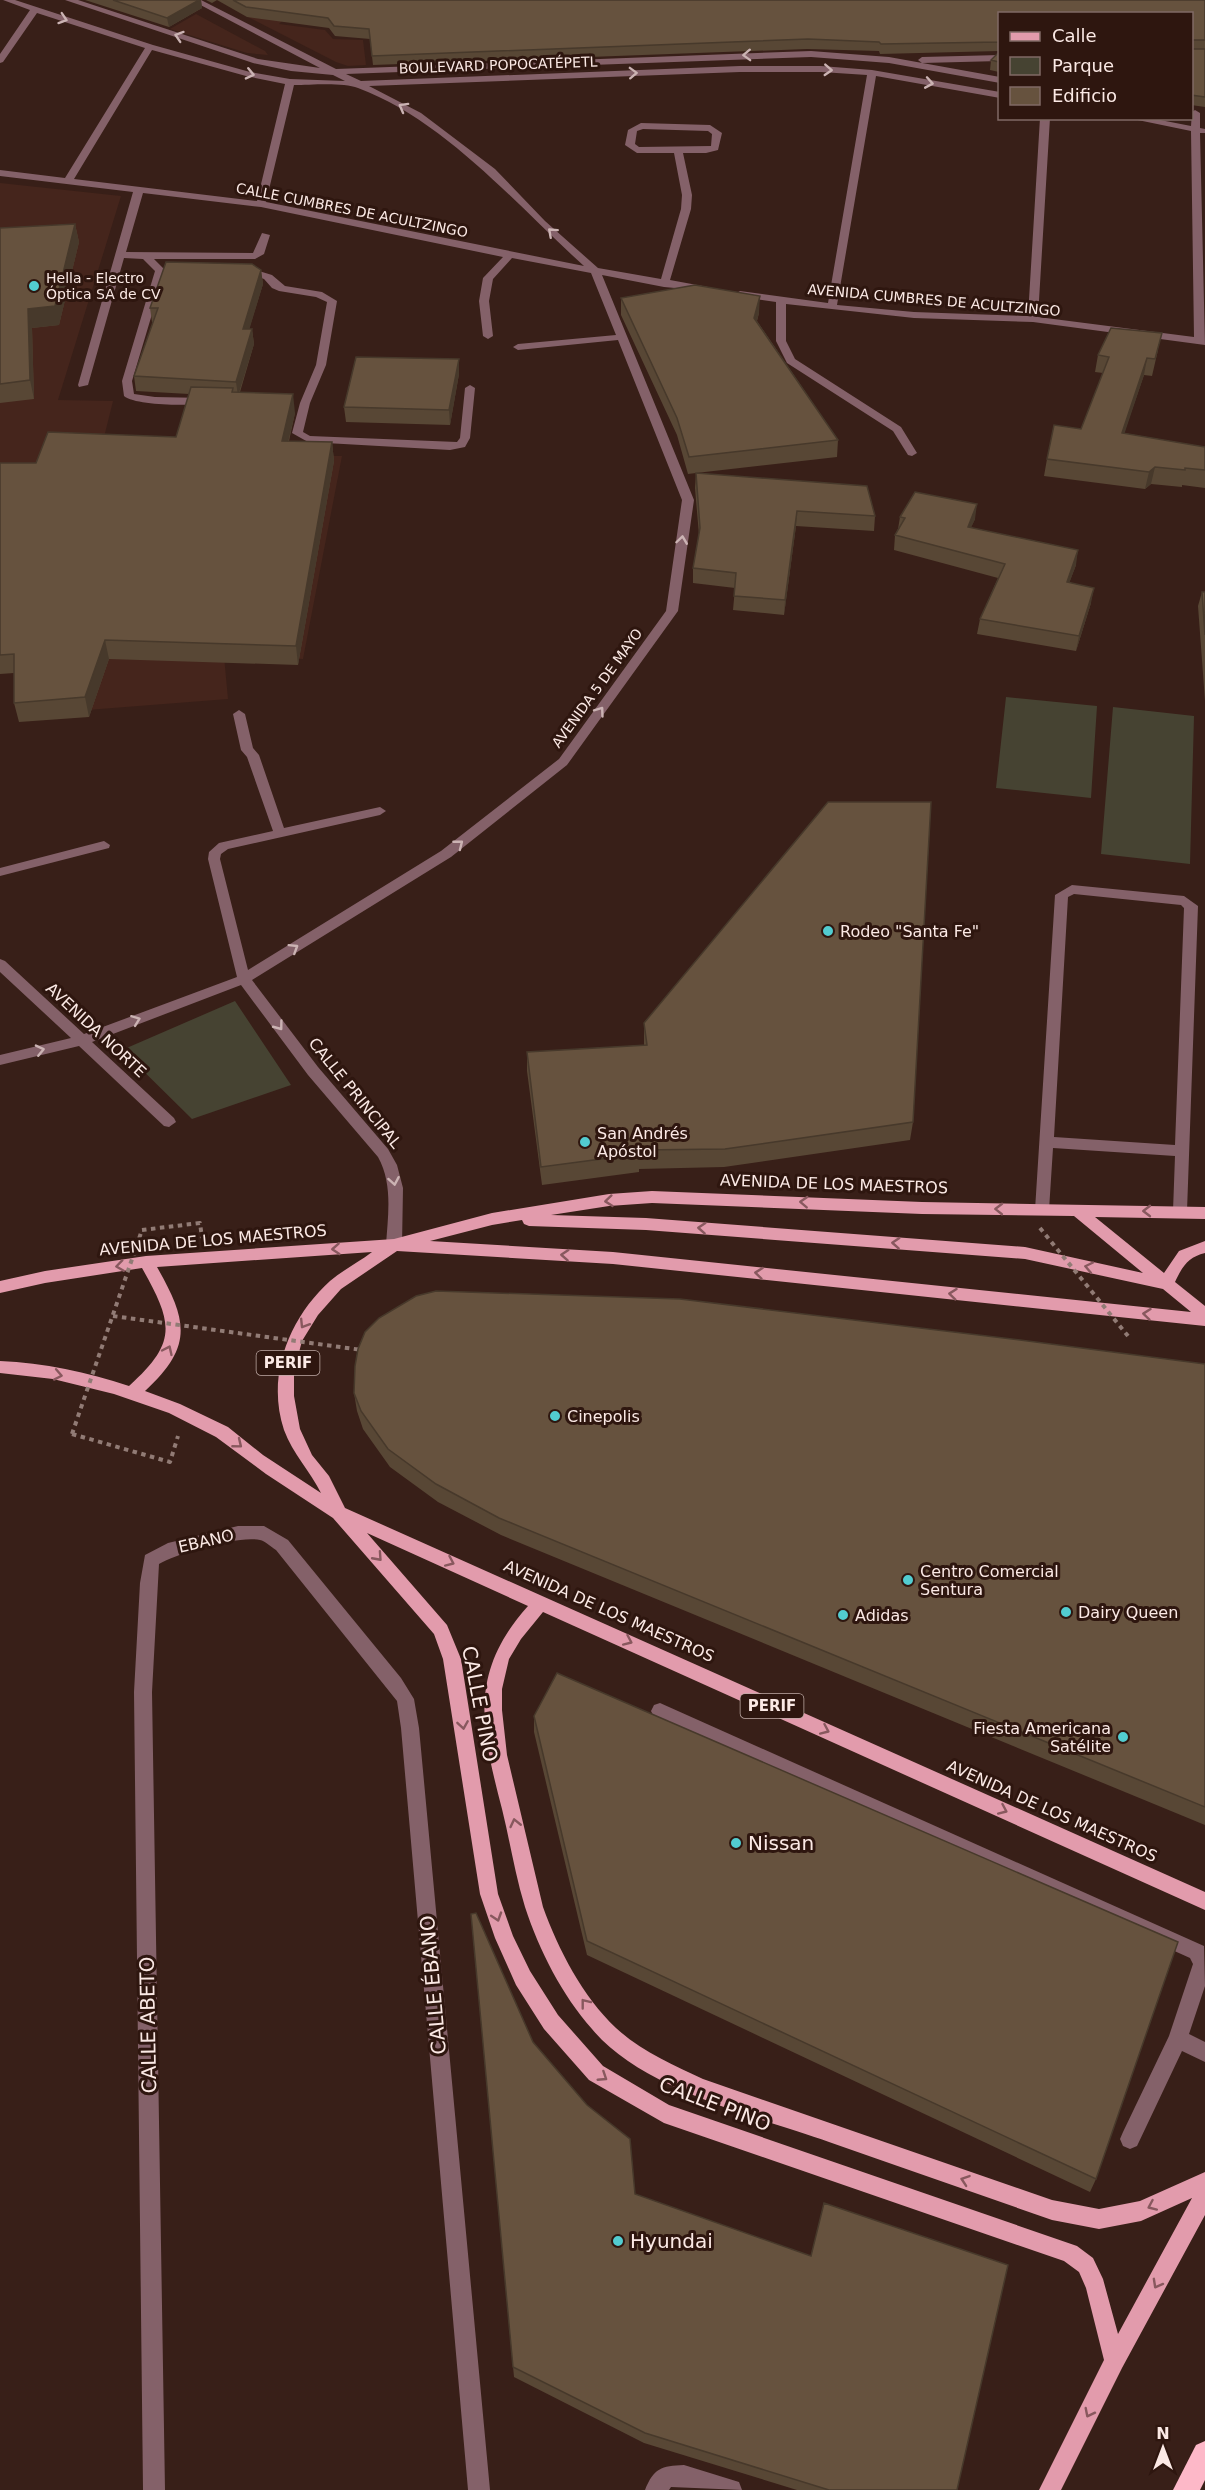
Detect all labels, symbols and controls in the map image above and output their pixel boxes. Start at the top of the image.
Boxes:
one-way arrow [57,12,68,24]
legend [998,12,1193,120]
text: Calle [1052,25,1097,46]
one-way arrow [174,30,185,43]
one-way arrow [742,49,751,62]
street label: BOULEVARD POPOCATÉPETL [398,54,598,76]
text: Parque [1052,55,1114,76]
one-way arrow [823,63,832,76]
one-way arrow [245,66,255,79]
one-way arrow [628,67,637,80]
one-way arrow [924,76,934,89]
text: Edificio [1052,85,1117,106]
one-way arrow [399,103,409,114]
street label: CALLE CUMBRES DE ACULTZINGO [235,180,469,240]
one-way arrow [548,228,559,239]
place label: Hella - Electro Óptica SA de CV [46,270,161,302]
marker: Hella - Electro Óptica SA de CV [27,279,41,293]
street label: AVENIDA CUMBRES DE ACULTZINGO [807,281,1061,319]
one-way arrow [676,536,688,545]
street label: AVENIDA 5 DE MAYO [548,625,646,751]
one-way arrow [592,707,603,718]
one-way arrow [452,840,463,851]
place label: Rodeo "Santa Fe" [840,922,979,941]
marker: Rodeo "Santa Fe" [821,924,835,938]
one-way arrow [287,944,298,955]
street label: AVENIDA NORTE [42,979,150,1081]
one-way arrow [130,1015,141,1027]
one-way arrow [272,1019,283,1030]
street label: CALLE PRINCIPAL [305,1034,406,1152]
one-way arrow [35,1045,45,1058]
place label: San Andrés Apóstol [597,1124,688,1161]
marker: San Andrés Apóstol [578,1135,592,1149]
street label: AVENIDA DE LOS MAESTROS [720,1171,948,1197]
one-way arrow [387,1176,400,1186]
one-way arrow [605,1194,614,1207]
one-way arrow [799,1196,808,1209]
one-way arrow [994,1203,1003,1215]
one-way arrow [1142,1205,1151,1217]
street label: AVENIDA DE LOS MAESTROS [99,1221,327,1259]
one-way arrow [697,1222,706,1235]
one-way arrow [892,1237,901,1250]
one-way arrow [331,1242,340,1255]
one-way arrow [560,1249,569,1262]
one-way arrow [116,1260,125,1272]
one-way arrow [1085,1261,1095,1274]
one-way arrow [754,1267,763,1280]
one-way arrow [948,1288,957,1300]
one-way arrow [1142,1308,1151,1321]
one-way arrow [300,1318,312,1328]
one-way arrow [160,1346,172,1357]
road number: PERIF [256,1351,320,1375]
one-way arrow [52,1367,62,1380]
place label: Cinepolis [567,1407,640,1426]
marker: Cinepolis [548,1409,562,1423]
one-way arrow [231,1437,242,1448]
street label: EBANO [176,1525,236,1557]
one-way arrow [371,1550,382,1560]
one-way arrow [444,1555,455,1567]
street label: AVENIDA DE LOS MAESTROS [501,1556,717,1666]
place label: Centro Comercial Sentura [920,1562,1059,1599]
marker: Centro Comercial Sentura [901,1573,915,1587]
place label: Dairy Queen [1078,1603,1178,1622]
marker: Dairy Queen [1059,1605,1073,1619]
place label: Adidas [855,1606,909,1625]
marker: Adidas [836,1608,850,1622]
one-way arrow [622,1634,633,1646]
street label: CALLE PINO [457,1644,503,1764]
road number: PERIF [740,1694,804,1718]
place label: Fiesta Americana Satélite [973,1719,1111,1756]
one-way arrow [456,1721,468,1730]
one-way arrow [819,1723,830,1735]
marker: Fiesta Americana Satélite [1116,1730,1130,1744]
street label: AVENIDA DE LOS MAESTROS [944,1756,1160,1866]
one-way arrow [997,1803,1008,1815]
one-way arrow [509,1818,522,1828]
place label: Nissan [748,1831,814,1855]
marker: Nissan [729,1836,743,1850]
one-way arrow [490,1911,502,1922]
street label: CALLE ÉBANO [415,1914,451,2056]
street label: CALLE ABETO [135,1956,161,2094]
one-way arrow [581,1998,592,2009]
one-way arrow [597,2070,608,2081]
street label: CALLE PINO [656,2072,774,2136]
one-way arrow [960,2174,971,2187]
one-way arrow [1147,2199,1158,2211]
place label: Hyundai [630,2229,713,2253]
marker: Hyundai [611,2234,625,2248]
one-way arrow [1153,2277,1164,2288]
one-way arrow [1084,2406,1096,2417]
north arrow [1133,2418,1193,2478]
text: N [1156,2424,1170,2443]

